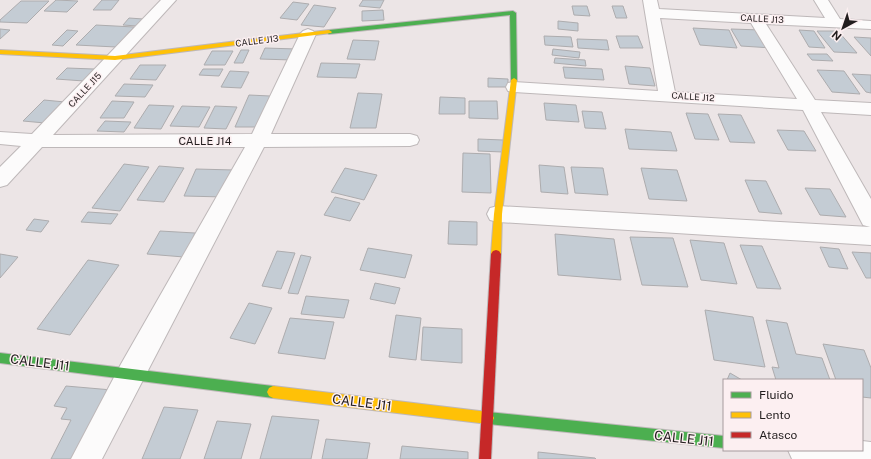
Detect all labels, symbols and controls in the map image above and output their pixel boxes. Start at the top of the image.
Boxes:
north arrow [823,8,863,48]
street label: CALLE J13 [740,12,784,25]
text: N [829,28,844,43]
street label: CALLE J13 [235,32,280,49]
street label: CALLE J15 [66,70,104,109]
street label: CALLE J12 [671,90,715,103]
street label: CALLE J14 [178,135,232,147]
street label: CALLE J11 [9,351,71,374]
legend [723,379,863,451]
text: Fluido [759,388,794,402]
street label: CALLE J11 [331,391,393,414]
text: Lento [759,408,791,422]
street label: CALLE J11 [653,428,715,449]
text: Atasco [759,428,798,442]

